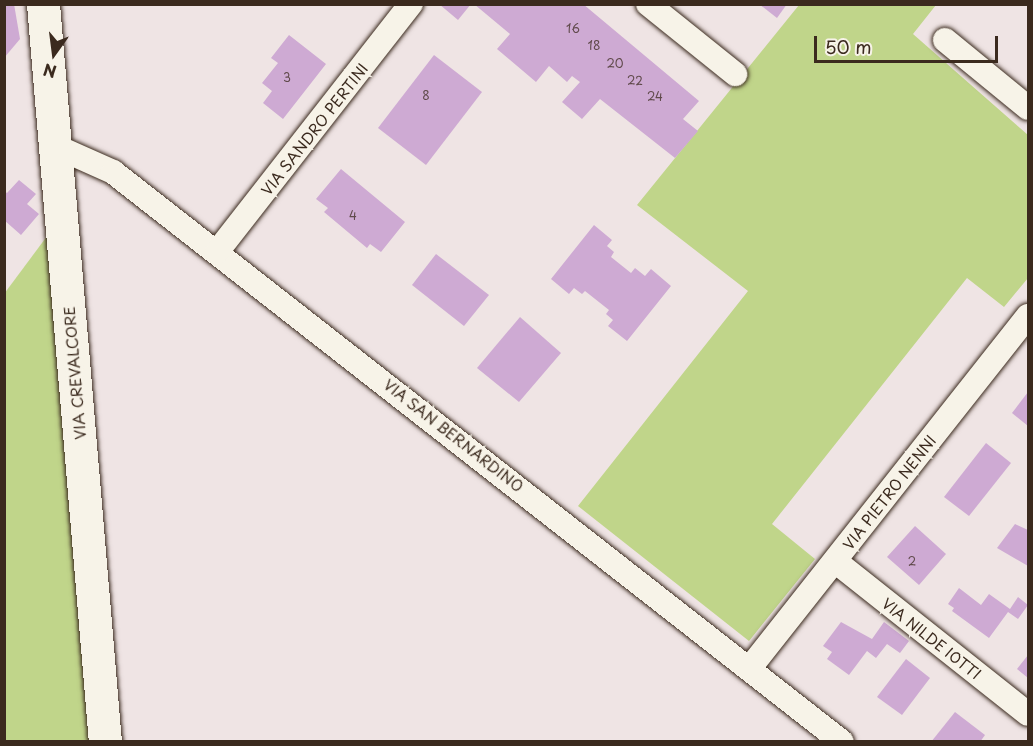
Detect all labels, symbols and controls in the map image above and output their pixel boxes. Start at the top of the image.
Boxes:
house number: 16 [566,22,580,36]
north arrow [24,24,84,84]
scale bar [817,24,1002,62]
text: 50 m [825,33,872,60]
house number: 18 [588,39,600,53]
house number: 20 [606,57,624,71]
text: N [41,58,59,85]
street label: VIA SANDRO PERTINI [256,59,372,199]
house number: 3 [283,71,291,85]
house number: 22 [627,74,643,88]
house number: 8 [422,89,430,103]
house number: 24 [647,90,663,104]
house number: 4 [349,209,357,223]
street label: VIA CREVALCORE [59,305,89,441]
street label: VIA SAN BERNARDINO [381,375,527,495]
street label: VIA PIETRO NENNI [838,430,940,554]
house number: 2 [908,555,916,569]
street label: VIA NILDE IOTTI [878,593,986,683]

